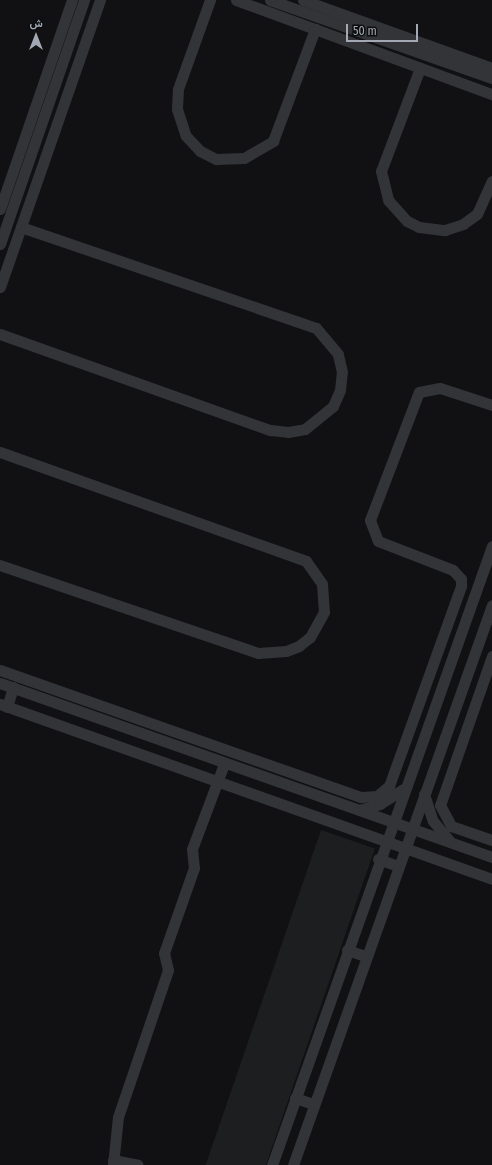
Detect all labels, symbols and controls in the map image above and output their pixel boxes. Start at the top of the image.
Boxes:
north arrow [16,16,56,56]
scale bar [348,16,420,42]
text: ش [29,17,43,30]
text: 50 m [353,24,377,38]

